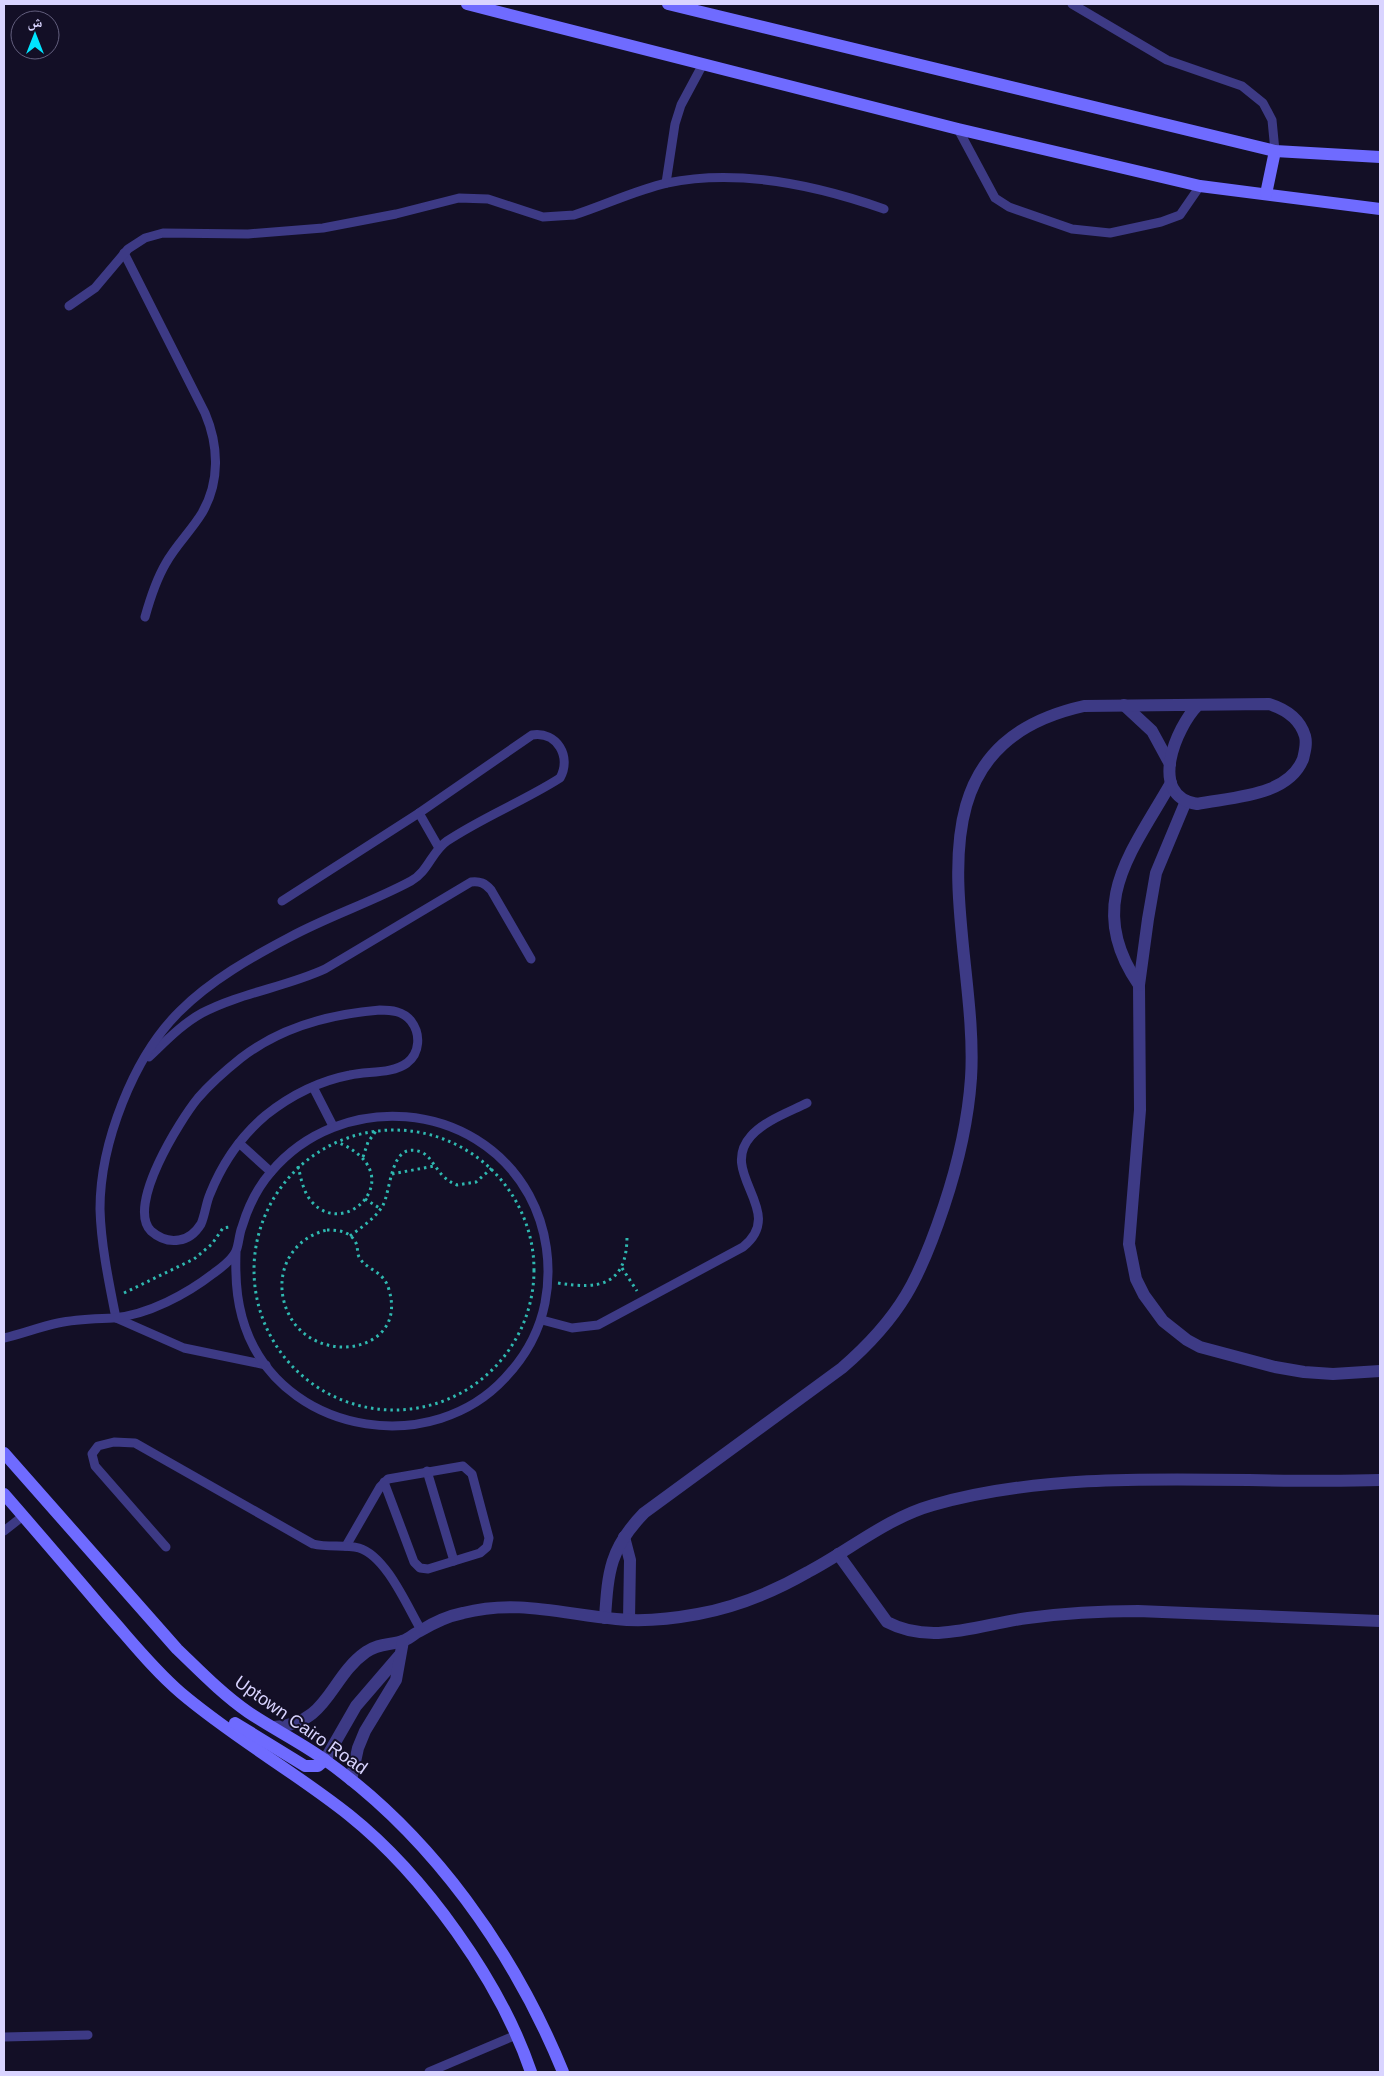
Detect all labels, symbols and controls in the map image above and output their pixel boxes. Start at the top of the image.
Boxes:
north arrow [10,10,60,60]
text: ش [28,14,43,31]
street label: Uptown Cairo Road [231,1672,371,1778]

